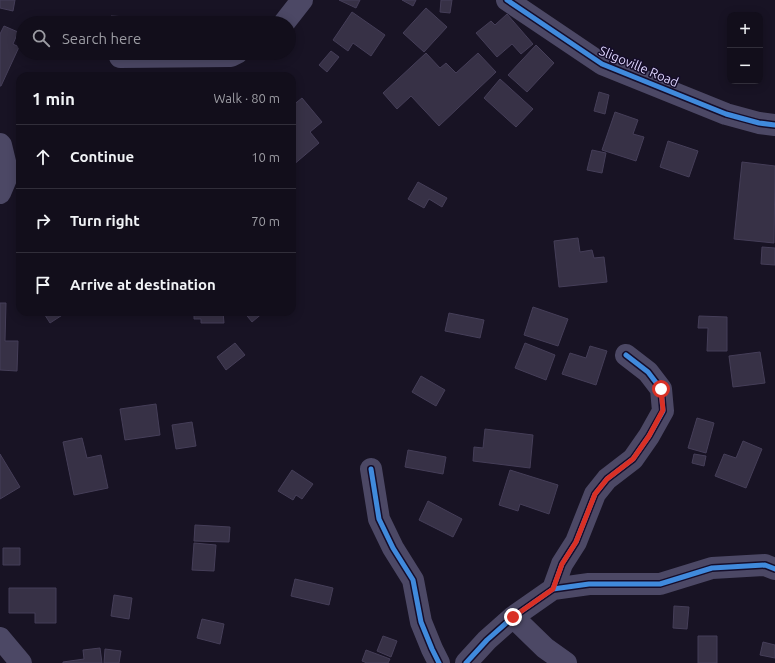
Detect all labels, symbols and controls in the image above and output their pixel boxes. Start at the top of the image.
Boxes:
map controls [727,12,763,84]
button: + [727,12,763,48]
search box [16,16,296,60]
icon: search [30,27,52,49]
text: Search here [62,30,141,47]
street label: Sligoville Road [597,43,681,89]
button: − [727,48,763,84]
text: 1 min [32,89,75,108]
text: Walk · 80 m [214,91,280,105]
icon: ahead [32,146,54,168]
text: Continue [70,148,134,165]
text: 10 m [251,150,280,164]
icon: right [32,210,54,232]
text: Turn right [70,212,140,229]
text: 70 m [251,214,280,228]
icon: arrive [32,274,54,296]
text: Arrive at destination [70,276,216,293]
route start [652,380,670,398]
route end [504,608,522,626]

